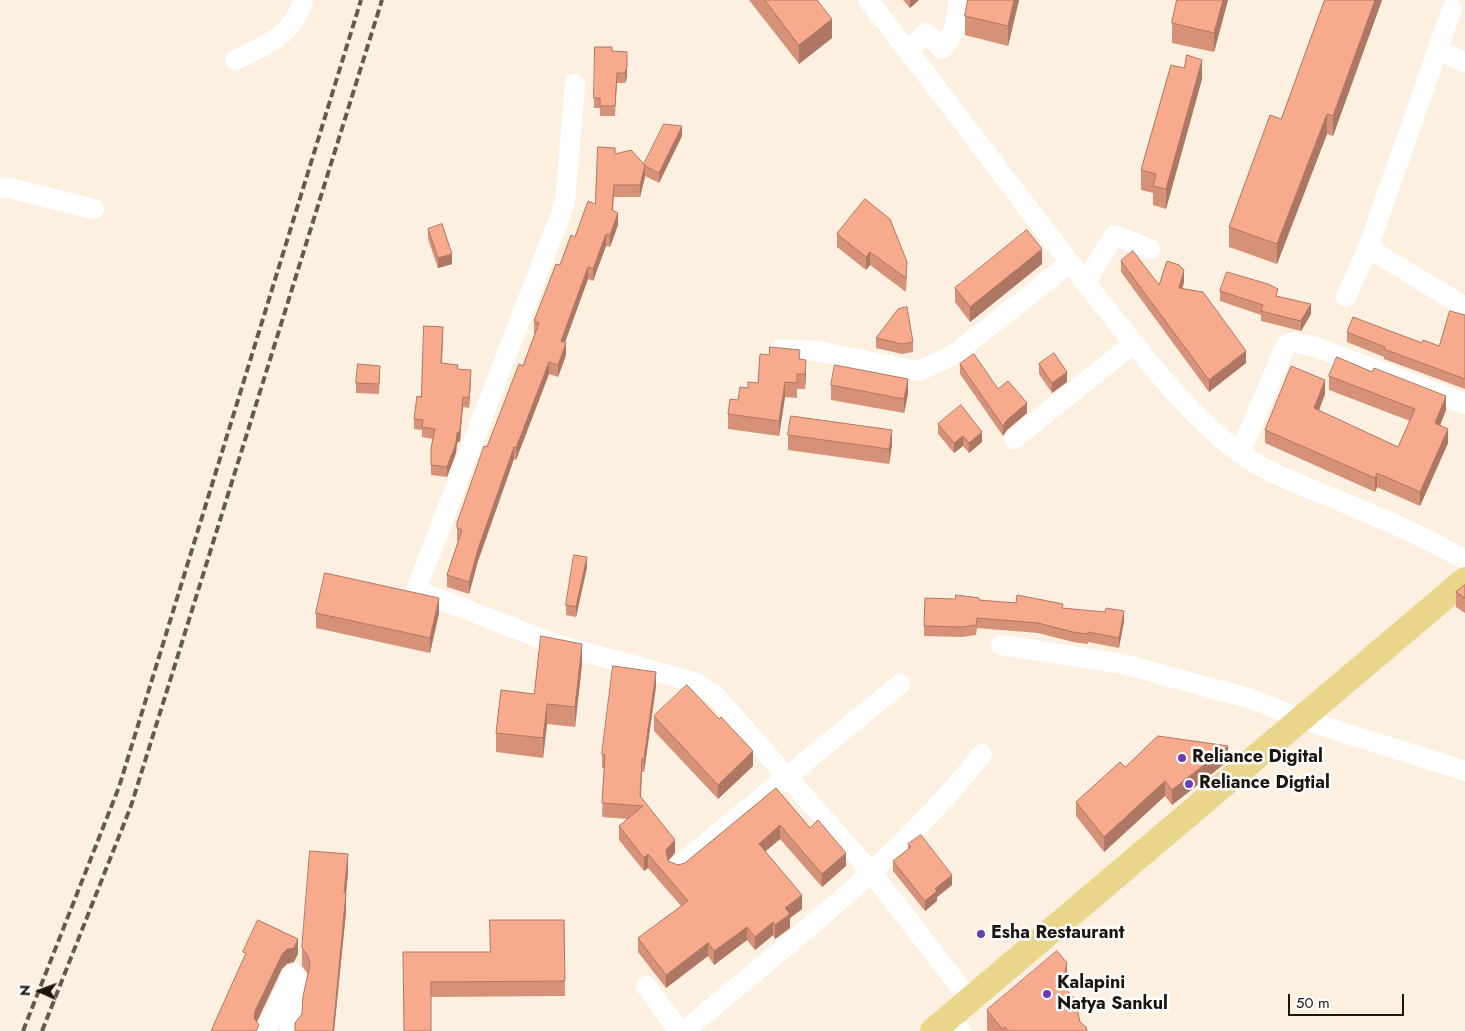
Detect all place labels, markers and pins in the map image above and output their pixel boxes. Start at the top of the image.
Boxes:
place label: Reliance Digital [1192,747,1323,769]
marker: Reliance Digital [1176,752,1188,764]
place label: Reliance Digtial [1199,773,1330,795]
marker: Reliance Digtial [1183,778,1195,790]
place label: Esha Restaurant [991,923,1125,945]
marker: Esha Restaurant [975,928,987,940]
place label: Kalapini Natya Sankul [1057,973,1168,1016]
marker: Kalapini Natya Sankul [1041,988,1053,1000]

